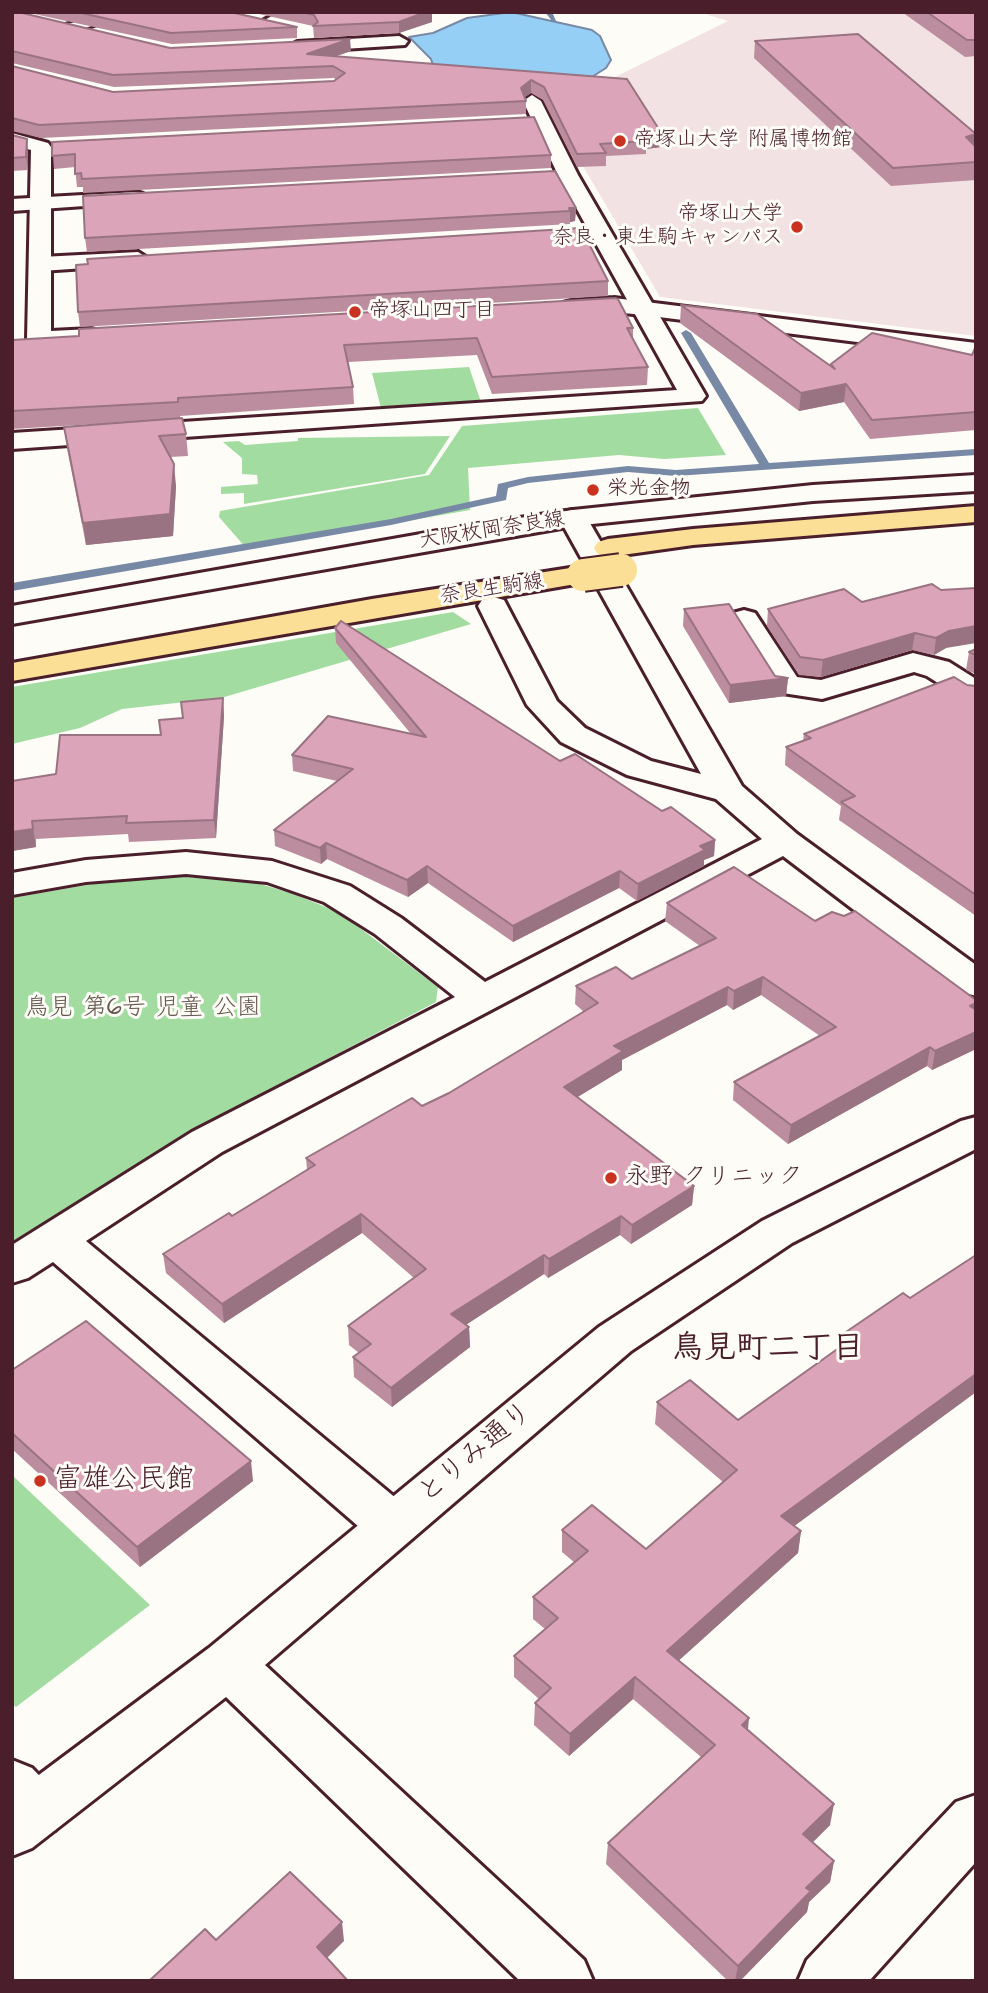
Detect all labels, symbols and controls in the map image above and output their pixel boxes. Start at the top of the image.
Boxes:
place label: 帝塚山大学 附属博物館 [634,128,852,154]
marker: 帝塚山大学 附属博物館 [612,133,628,149]
place label: 帝塚山大学 奈良・東生駒キャンパス [552,202,783,252]
marker: 帝塚山大学 奈良・東生駒キャンパス [789,219,805,235]
place label: 帝塚山四丁目 [369,299,495,325]
marker: 帝塚山四丁目 [347,304,363,320]
place label: 栄光金物 [607,477,691,503]
marker: 栄光金物 [585,482,601,498]
street label: 大阪枚岡奈良線 [417,507,567,555]
street label: 奈良生駒線 [438,569,546,611]
park label: 鳥見 第6号 児童 公園 [25,995,261,1023]
place label: 永野 クリニック [625,1164,803,1192]
marker: 永野 クリニック [603,1170,619,1186]
district label: 鳥見町二丁目 [672,1331,864,1369]
street label: とりみ通り [412,1396,540,1512]
place label: 富雄公民館 [54,1464,194,1498]
marker: 富雄公民館 [32,1473,48,1489]

